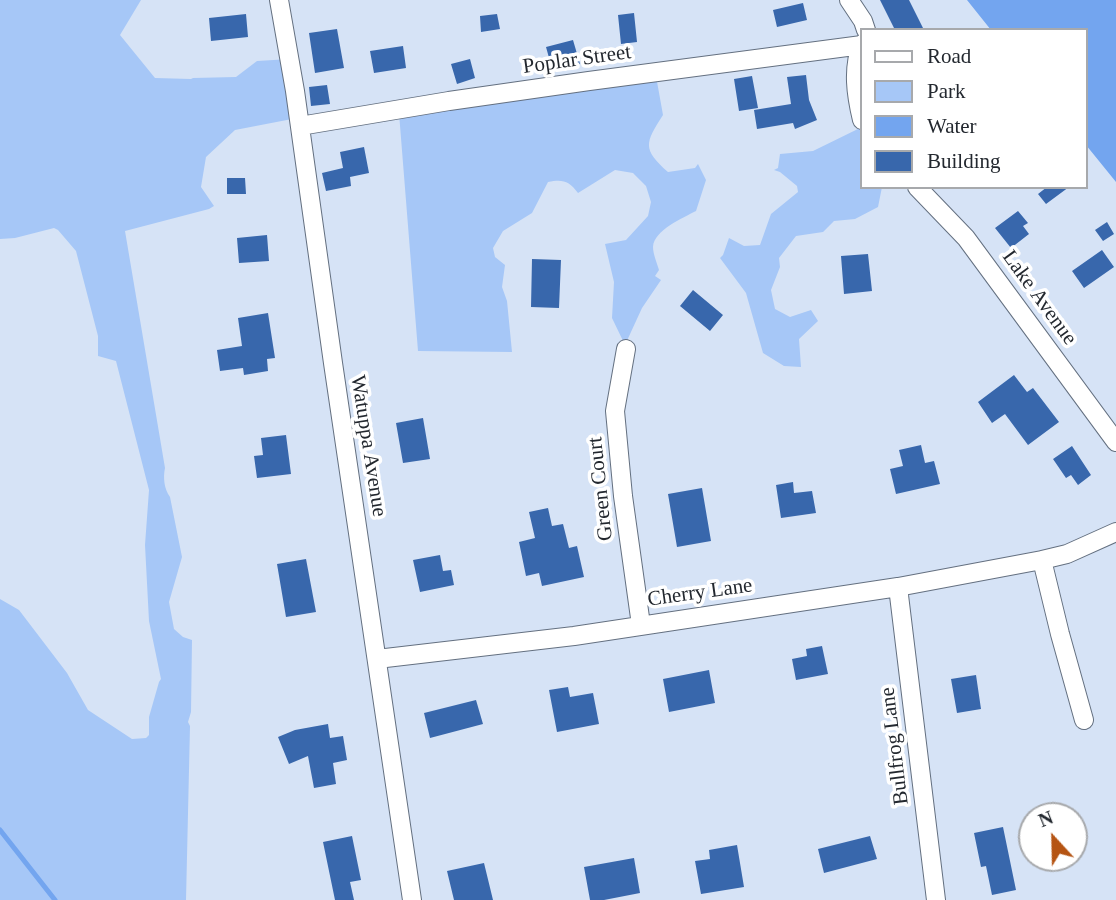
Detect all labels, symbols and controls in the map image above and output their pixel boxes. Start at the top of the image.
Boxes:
legend [860,28,1088,189]
street label: Poplar Street [521,40,633,80]
text: Road [927,44,971,68]
text: Park [927,79,966,103]
text: Water [927,114,977,138]
text: Building [927,149,1001,173]
street label: Lake Avenue [996,246,1082,350]
street label: Watuppa Avenue [344,373,392,519]
street label: Green Court [583,436,619,542]
street label: Cherry Lane [646,573,754,613]
street label: Bullfrog Lane [875,686,915,806]
north arrow [1018,802,1088,872]
text: N [1035,807,1056,831]

